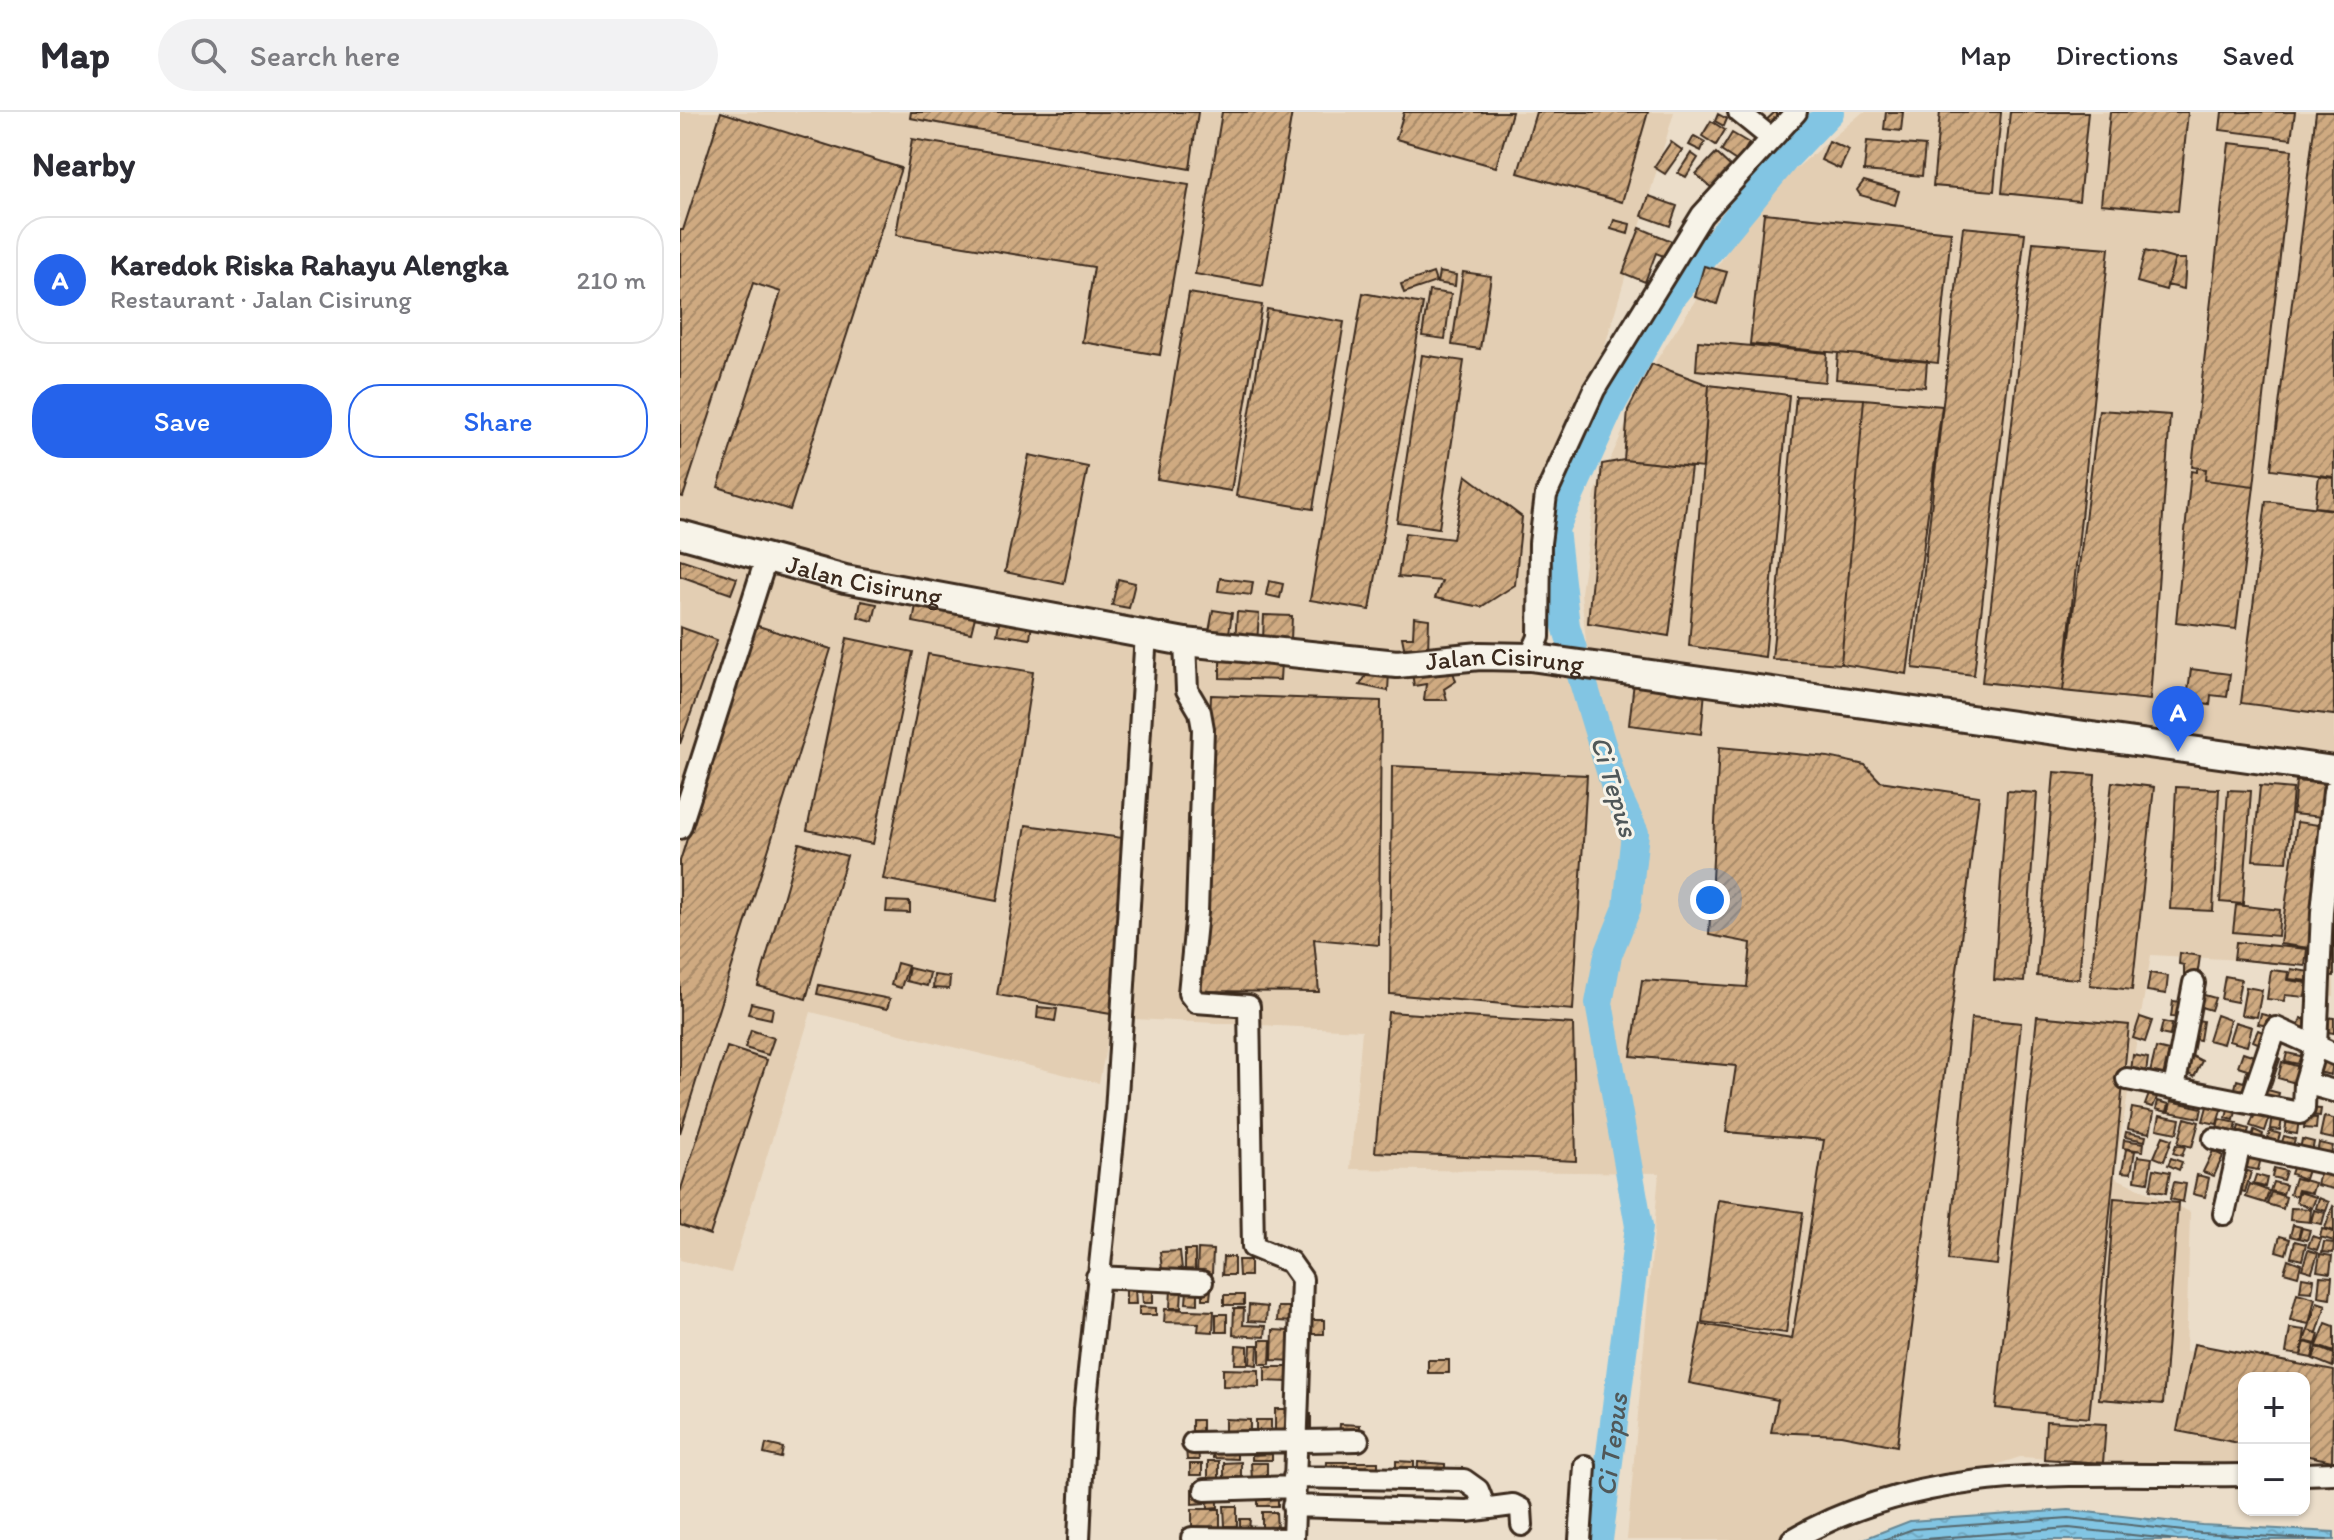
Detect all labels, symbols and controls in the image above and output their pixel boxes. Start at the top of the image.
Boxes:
search box [158,19,718,91]
text: Map [40,32,110,78]
icon: search [186,33,230,77]
text: Search here [250,37,400,74]
text: Map [1960,38,2011,72]
text: Directions [2055,38,2179,72]
text: Saved [2223,38,2294,72]
text: Nearby [32,144,135,185]
text: Karedok Riska Rahayu Alengka [110,246,509,283]
text: A [52,264,68,296]
text: 210 m [577,264,646,296]
text: Restaurant · Jalan Cisirung [110,283,412,315]
button: Save [32,384,332,458]
button: Share [348,384,648,458]
street label: Jalan Cisirung [782,548,945,613]
street label: Jalan Cisirung [1424,640,1587,680]
pin: A [2152,686,2204,752]
water label: Ci Tepus [1584,732,1647,842]
your location [1690,880,1730,920]
map controls [2238,1372,2310,1516]
button: + [2238,1372,2310,1444]
water label: Ci Tepus [1588,1390,1635,1498]
button: − [2238,1444,2310,1516]

